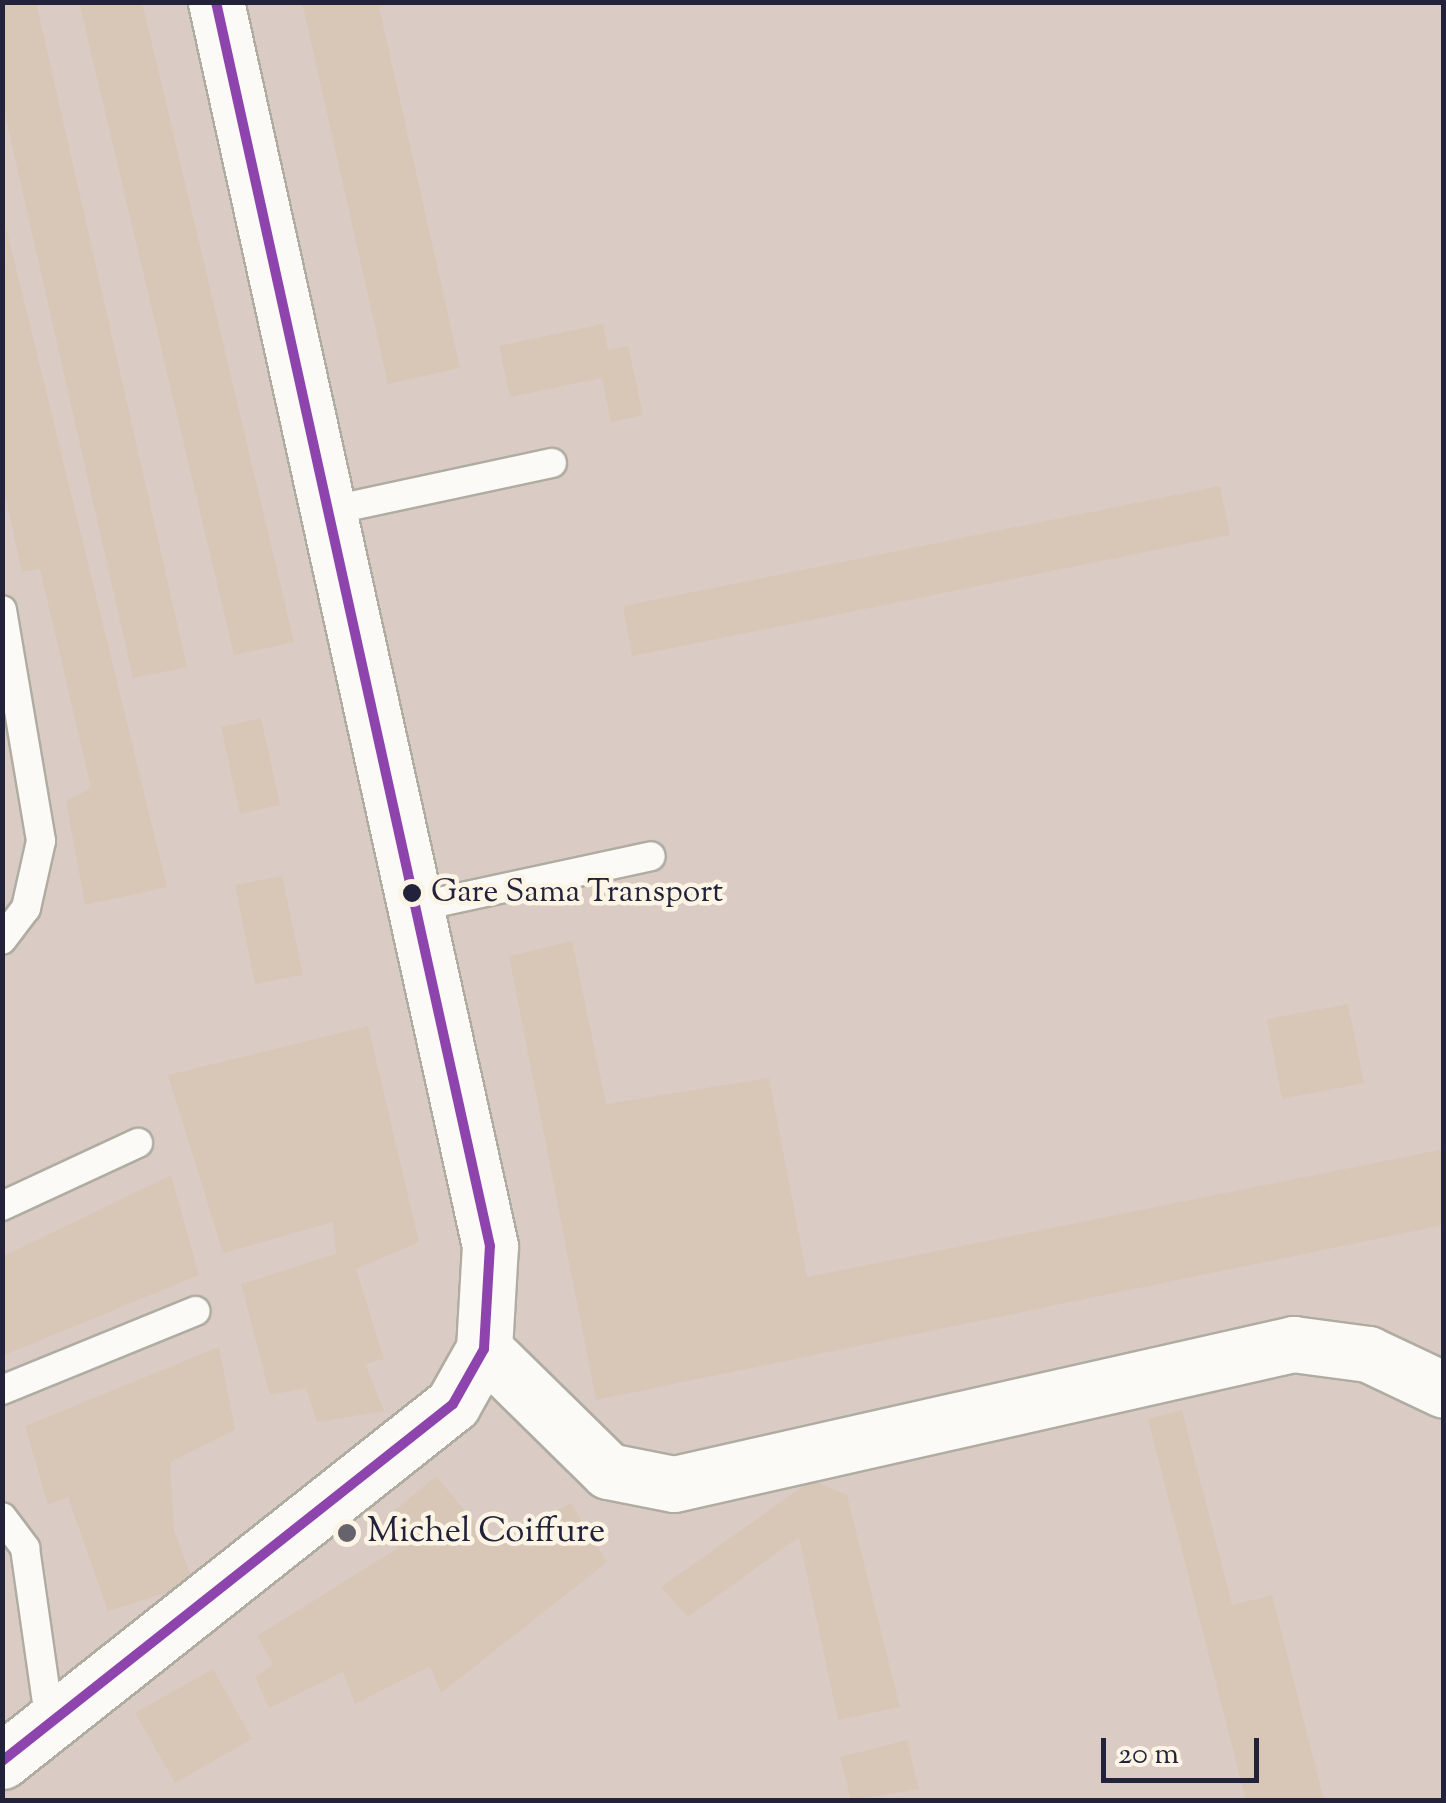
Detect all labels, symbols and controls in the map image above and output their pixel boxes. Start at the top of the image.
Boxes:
place label: Gare Sama Transport [431,874,723,912]
marker: Gare Sama Transport [402,883,422,903]
place label: Michel Coiffure [367,1512,605,1554]
marker: Michel Coiffure [336,1522,358,1544]
scale bar [1106,1718,1264,1780]
text: 20 m [1118,1734,1179,1777]

